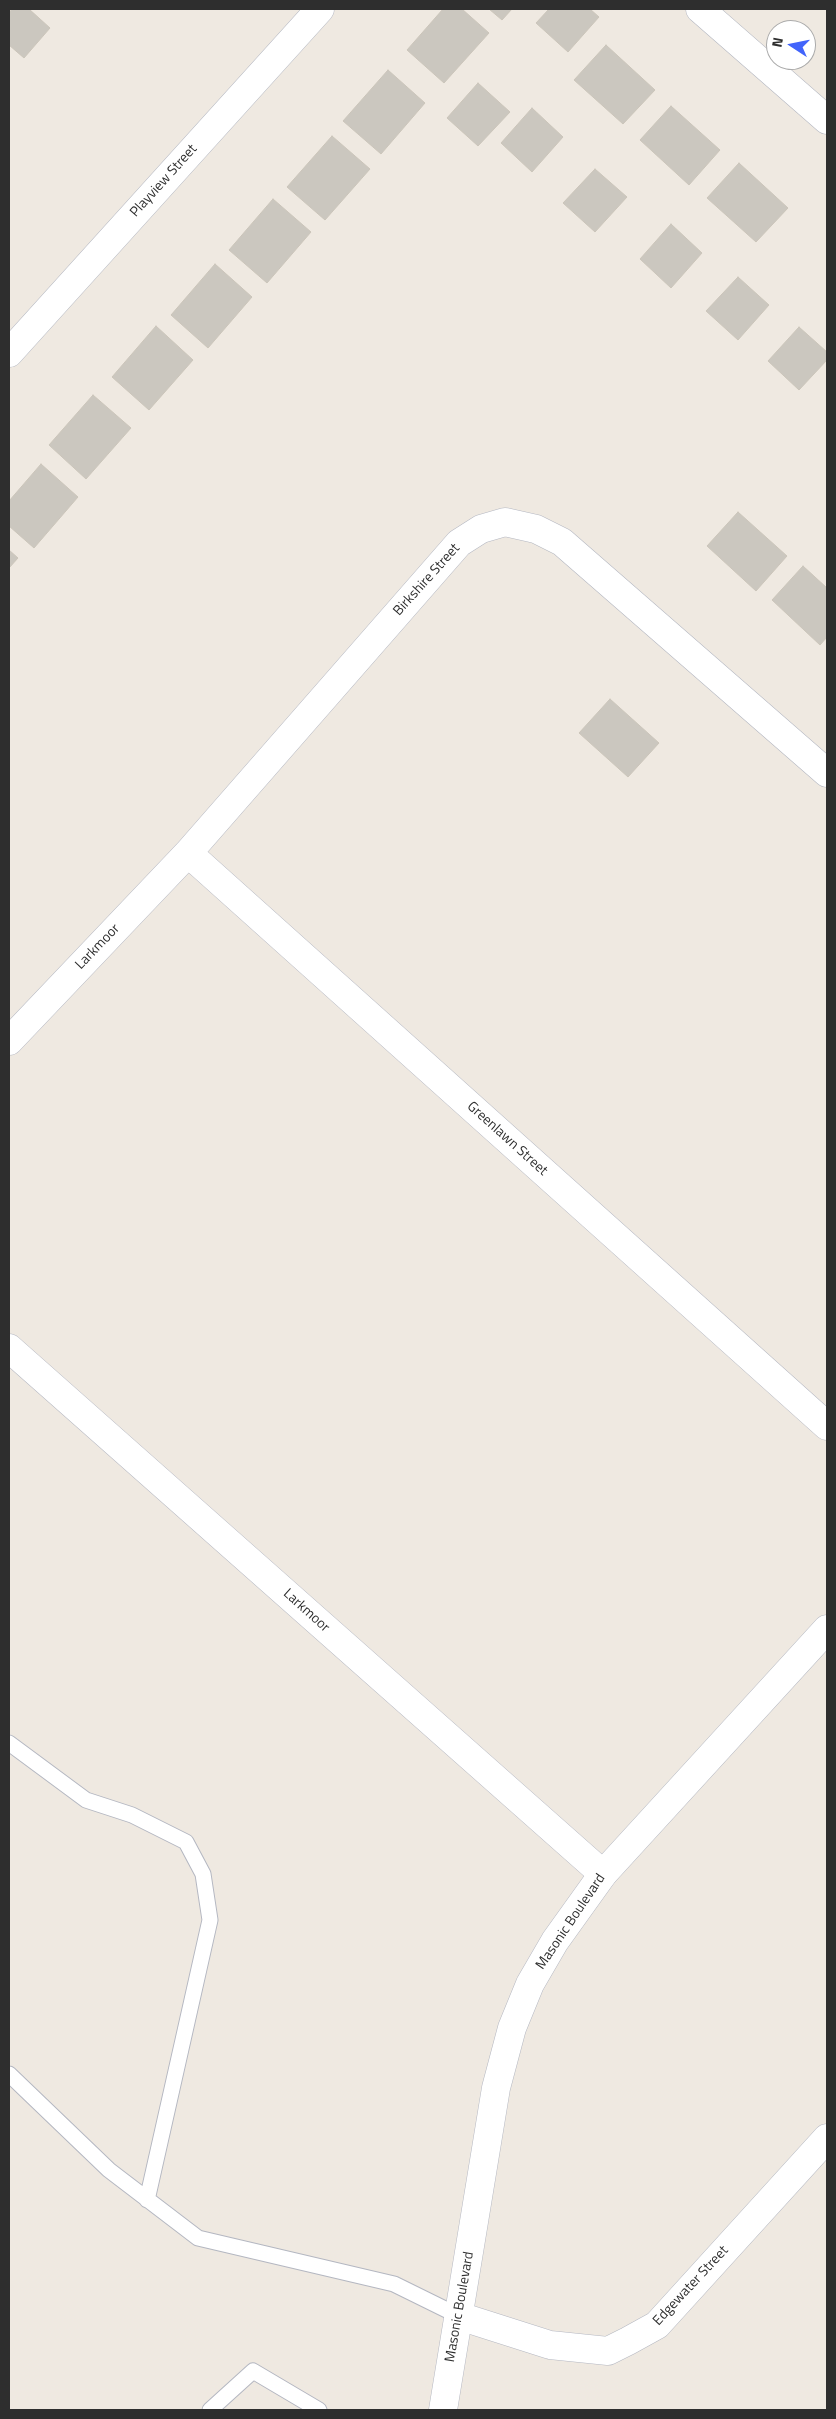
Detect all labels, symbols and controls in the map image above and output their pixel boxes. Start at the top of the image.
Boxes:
north arrow [766,20,816,70]
text: N [766,35,788,49]
street label: Playview Street [127,141,201,221]
street label: Birkshire Street [390,540,464,620]
street label: Larkmoor [72,921,124,973]
street label: Greenlawn Street [463,1098,551,1180]
street label: Larkmoor [279,1586,333,1636]
street label: Masonic Boulevard [533,1871,609,1973]
street label: Edgewater Street [650,2243,732,2329]
street label: Masonic Boulevard [442,2250,478,2364]

